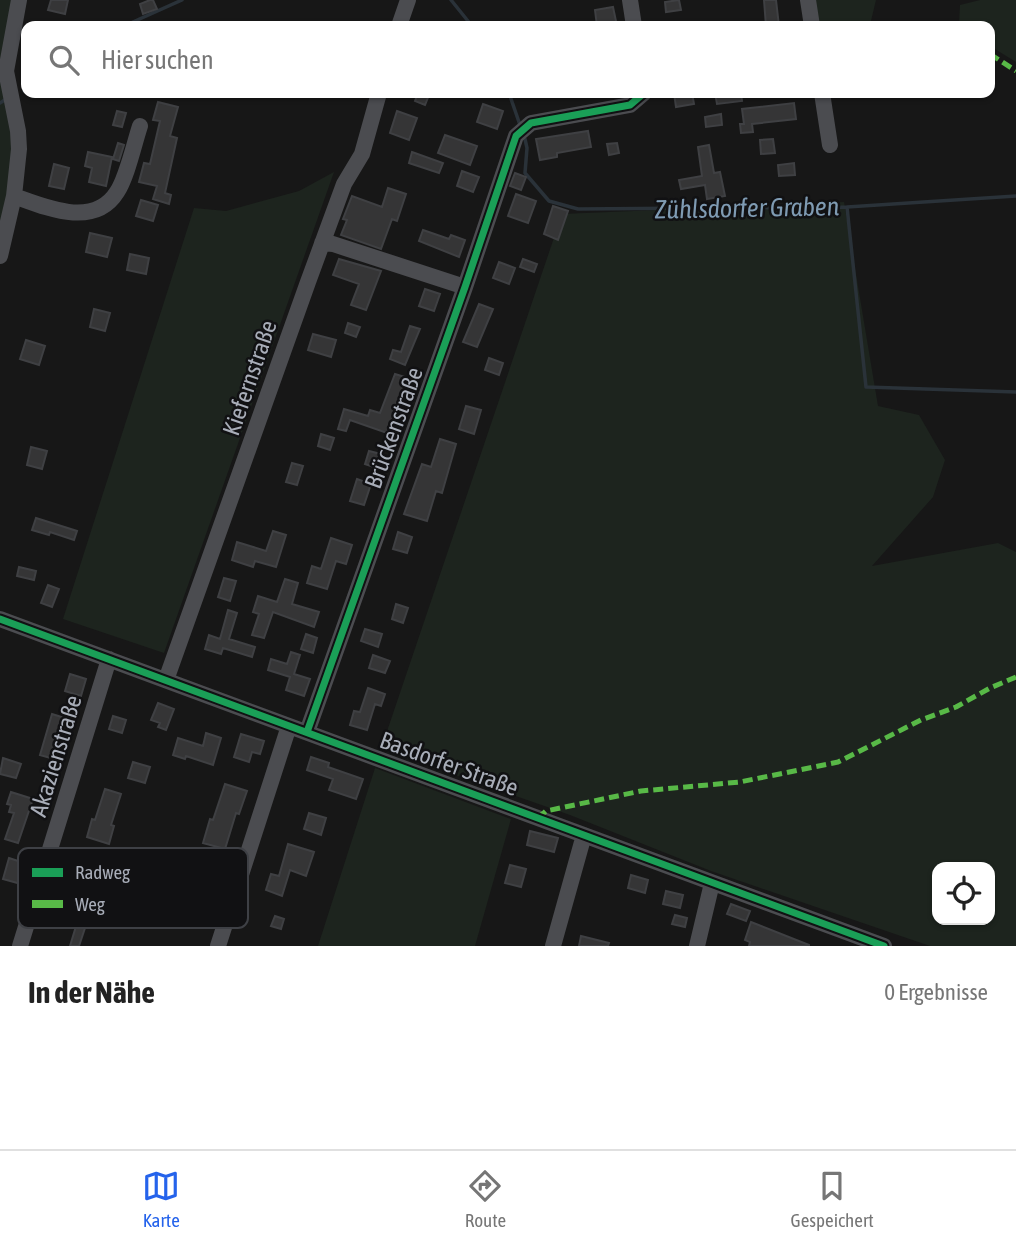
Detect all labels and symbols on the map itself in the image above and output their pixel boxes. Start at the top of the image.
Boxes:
water label: Zühlsdorfer Graben [654,191,840,225]
street label: Kiefernstraße [217,317,282,439]
street label: Brückenstraße [359,364,428,492]
street label: Akazienstraße [24,692,87,820]
street label: Basdorfer Straße [376,726,522,801]
legend [18,848,248,928]
text: Radweg [75,861,131,883]
text: Weg [75,893,106,915]

